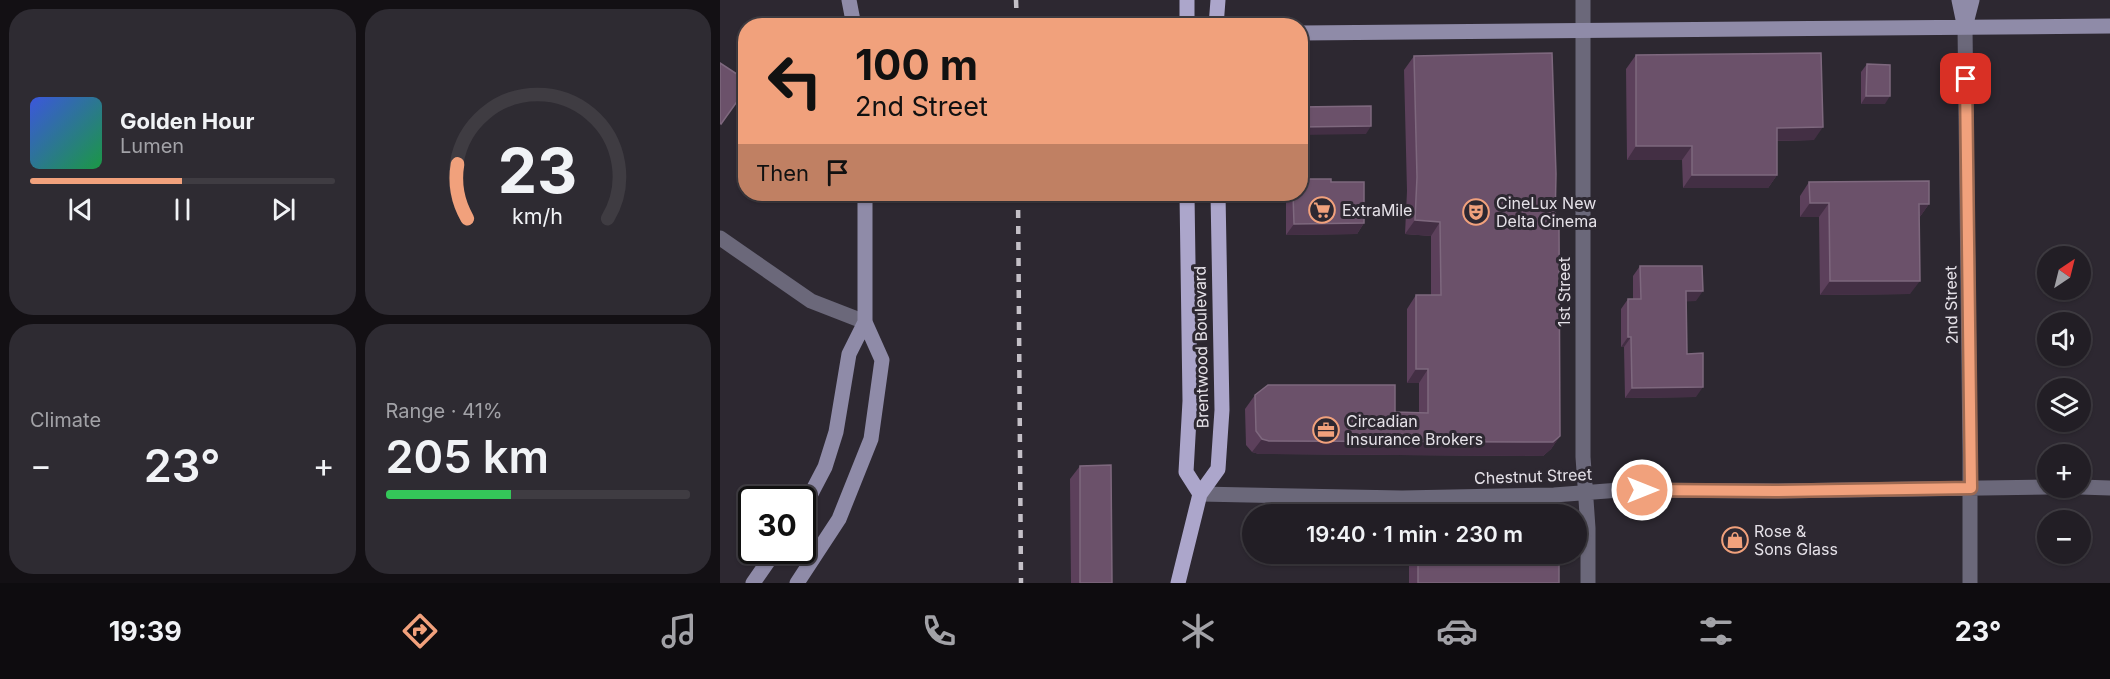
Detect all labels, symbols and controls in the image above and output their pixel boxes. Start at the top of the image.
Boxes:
text: 100 m [855,39,978,90]
icon: left [756,42,834,120]
pin [1940,53,1991,104]
icon: arrive [1949,62,1982,95]
text: 2nd Street [855,90,988,123]
text: Golden Hour [120,108,254,134]
text: 23 [498,133,578,208]
text: Lumen [120,134,184,158]
icon: arrive [821,156,854,189]
text: Then [756,160,809,186]
icon: previous [64,193,97,226]
icon: pause [166,193,199,226]
icon: next [267,193,300,226]
place label: CineLux New Delta Cinema [1496,193,1597,231]
supermarket icon: ExtraMile [1307,195,1337,225]
theatre icon: CineLux New Delta Cinema [1461,197,1491,227]
place label: ExtraMile [1342,200,1412,220]
text: km/h [512,203,563,229]
north arrow [2037,246,2091,300]
map controls [2037,246,2091,564]
street label: 1st Street [1554,257,1574,327]
street label: Brentwood Boulevard [1190,266,1212,428]
street label: 2nd Street [1940,266,1962,344]
button: sound [2037,312,2091,366]
button: layers [2037,378,2091,432]
text: Range · 41% [386,399,503,423]
text: Climate [30,408,101,432]
place label: Circadian Insurance Brokers [1346,411,1483,449]
office icon: Circadian Insurance Brokers [1311,415,1341,445]
text: 205 km [386,429,549,484]
text: 23° [144,438,221,493]
button: + [2037,444,2091,498]
text: − [30,445,52,485]
text: + [313,445,335,485]
position arrow [1610,458,1674,522]
street label: Chestnut Street [1474,464,1592,488]
speed limit sign: 30 [738,486,816,564]
button: − [2037,510,2091,564]
text: 19:40 · 1 min · 230 m [1306,521,1523,547]
place label: Rose & Sons Glass [1754,521,1838,559]
shop icon: Rose & Sons Glass [1720,525,1750,555]
icon: directions [399,610,441,652]
icon: music [658,610,700,652]
icon: phone [918,610,960,652]
icon: climate [1177,610,1219,652]
icon: car [1436,610,1478,652]
icon: filters [1695,610,1737,652]
text: 19:39 [109,615,182,648]
text: 23° [1955,615,2001,648]

